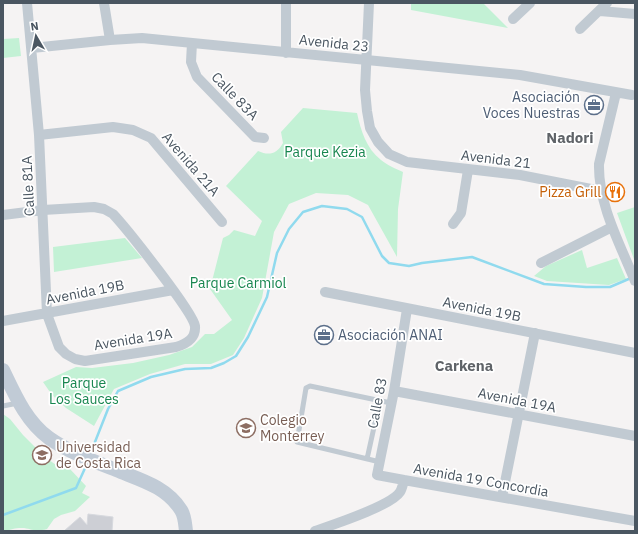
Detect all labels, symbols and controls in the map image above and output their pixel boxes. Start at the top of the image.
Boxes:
north arrow [16,16,56,56]
text: N [29,19,39,34]
street label: Avenida 23 [298,30,370,56]
street label: Calle 83A [208,68,262,124]
place label: Asociación Voces Nuestras [483,88,580,122]
office icon: Asociación Voces Nuestras [583,94,605,116]
street label: Avenida 21A [158,128,224,200]
district label: Nadori [546,128,594,147]
park label: Parque Kezia [284,143,366,161]
street label: Avenida 21 [460,146,532,172]
street label: Calle 81A [17,155,39,217]
restaurant icon: Pizza Grill [604,181,626,203]
place label: Pizza Grill [539,183,601,201]
park label: Parque Carmiol [190,274,286,292]
street label: Avenida 19B [44,276,126,308]
street label: Avenida 19B [441,293,523,325]
street label: Avenida 19A [92,324,174,354]
office icon: Asociación ANAI [313,324,335,346]
place label: Asociación ANAI [338,326,443,344]
district label: Carkena [435,356,494,375]
park label: Parque Los Sauces [49,374,119,408]
street label: Calle 83 [363,376,391,430]
street label: Avenida 19A [476,384,558,416]
place label: Colegio Monterrey [260,411,325,445]
school or university icon: Colegio Monterrey [235,417,257,439]
place label: Universidad de Costa Rica [56,438,142,472]
school or university icon: Universidad de Costa Rica [31,444,53,466]
street label: Avenida 19 Concordia [412,459,551,501]

